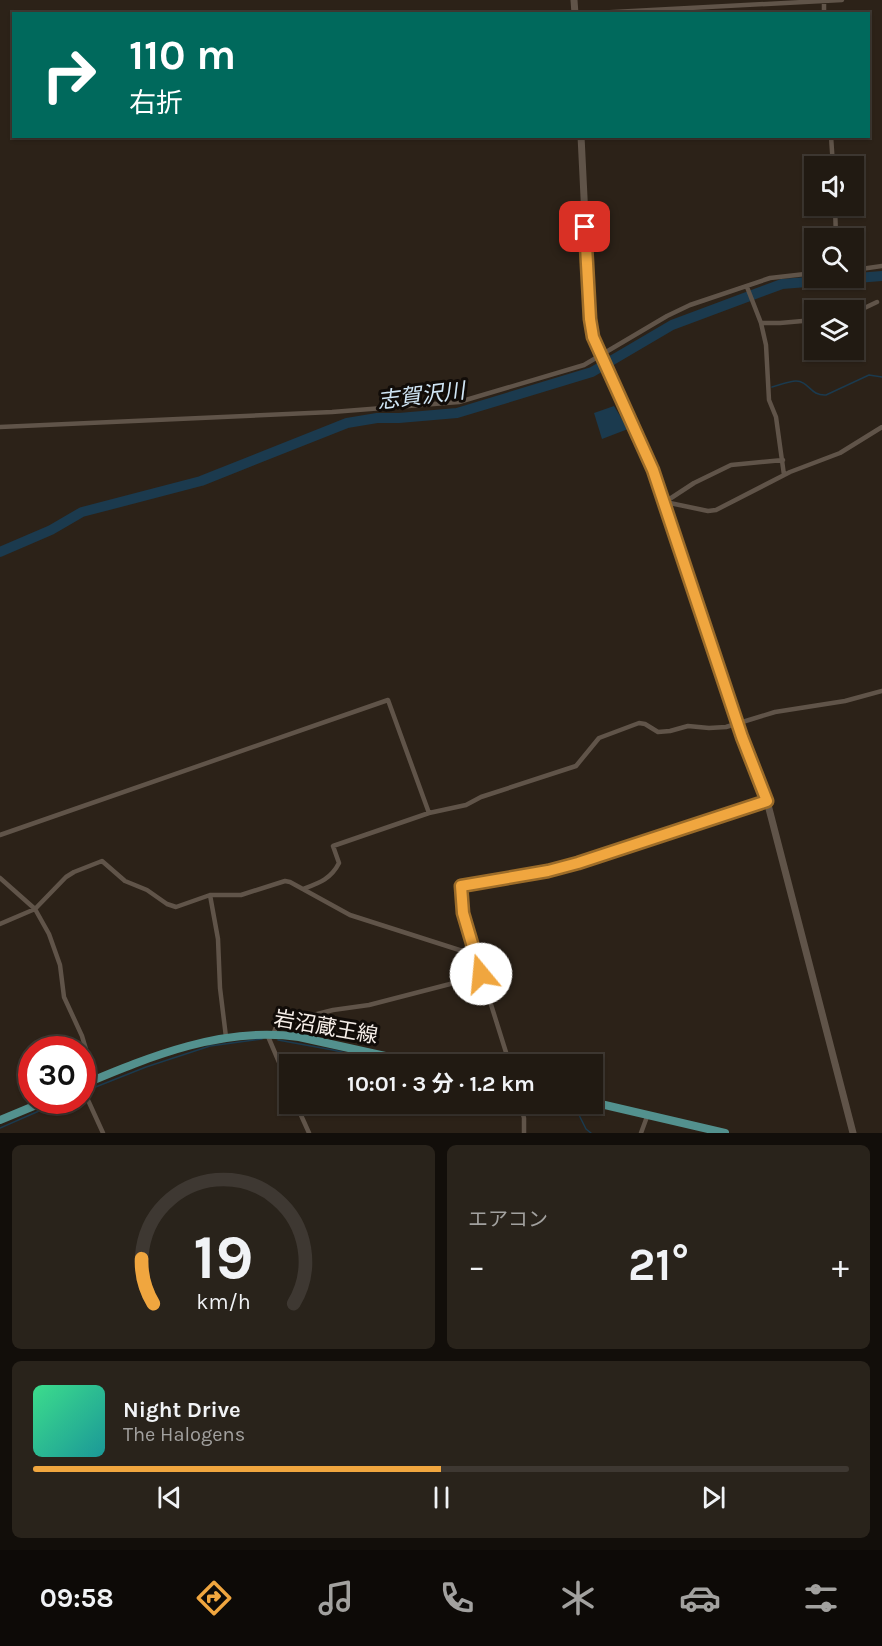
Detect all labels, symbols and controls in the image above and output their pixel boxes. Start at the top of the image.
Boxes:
text: 110 m [129,30,236,80]
icon: right [30,36,108,114]
text: 右折 [129,87,183,119]
map controls [804,156,864,360]
button: sound [804,156,864,216]
pin [559,201,610,252]
icon: arrive [568,210,601,243]
button: search [804,228,864,288]
button: layers [804,300,864,360]
water label: 志賀沢川 [376,377,468,414]
position arrow [449,942,513,1006]
street label: 岩沼蔵王線 [272,1006,380,1048]
speed limit sign: 30 [18,1036,96,1114]
text: 10:01 · 3 分 · 1.2 km [347,1071,535,1097]
text: エアコン [468,1208,548,1231]
text: 19 [193,1221,254,1294]
text: 21° [628,1239,689,1291]
text: − [468,1247,485,1285]
text: + [832,1247,849,1285]
text: km/h [196,1289,251,1314]
text: Night Drive [123,1397,241,1423]
text: The Halogens [123,1423,245,1446]
icon: previous [153,1481,186,1514]
icon: pause [425,1481,458,1514]
icon: next [697,1481,730,1514]
icon: directions [193,1577,235,1619]
icon: music [315,1577,357,1619]
icon: phone [436,1577,478,1619]
icon: climate [557,1577,599,1619]
icon: car [679,1577,721,1619]
icon: filters [800,1577,842,1619]
text: 09:58 [40,1582,114,1614]

